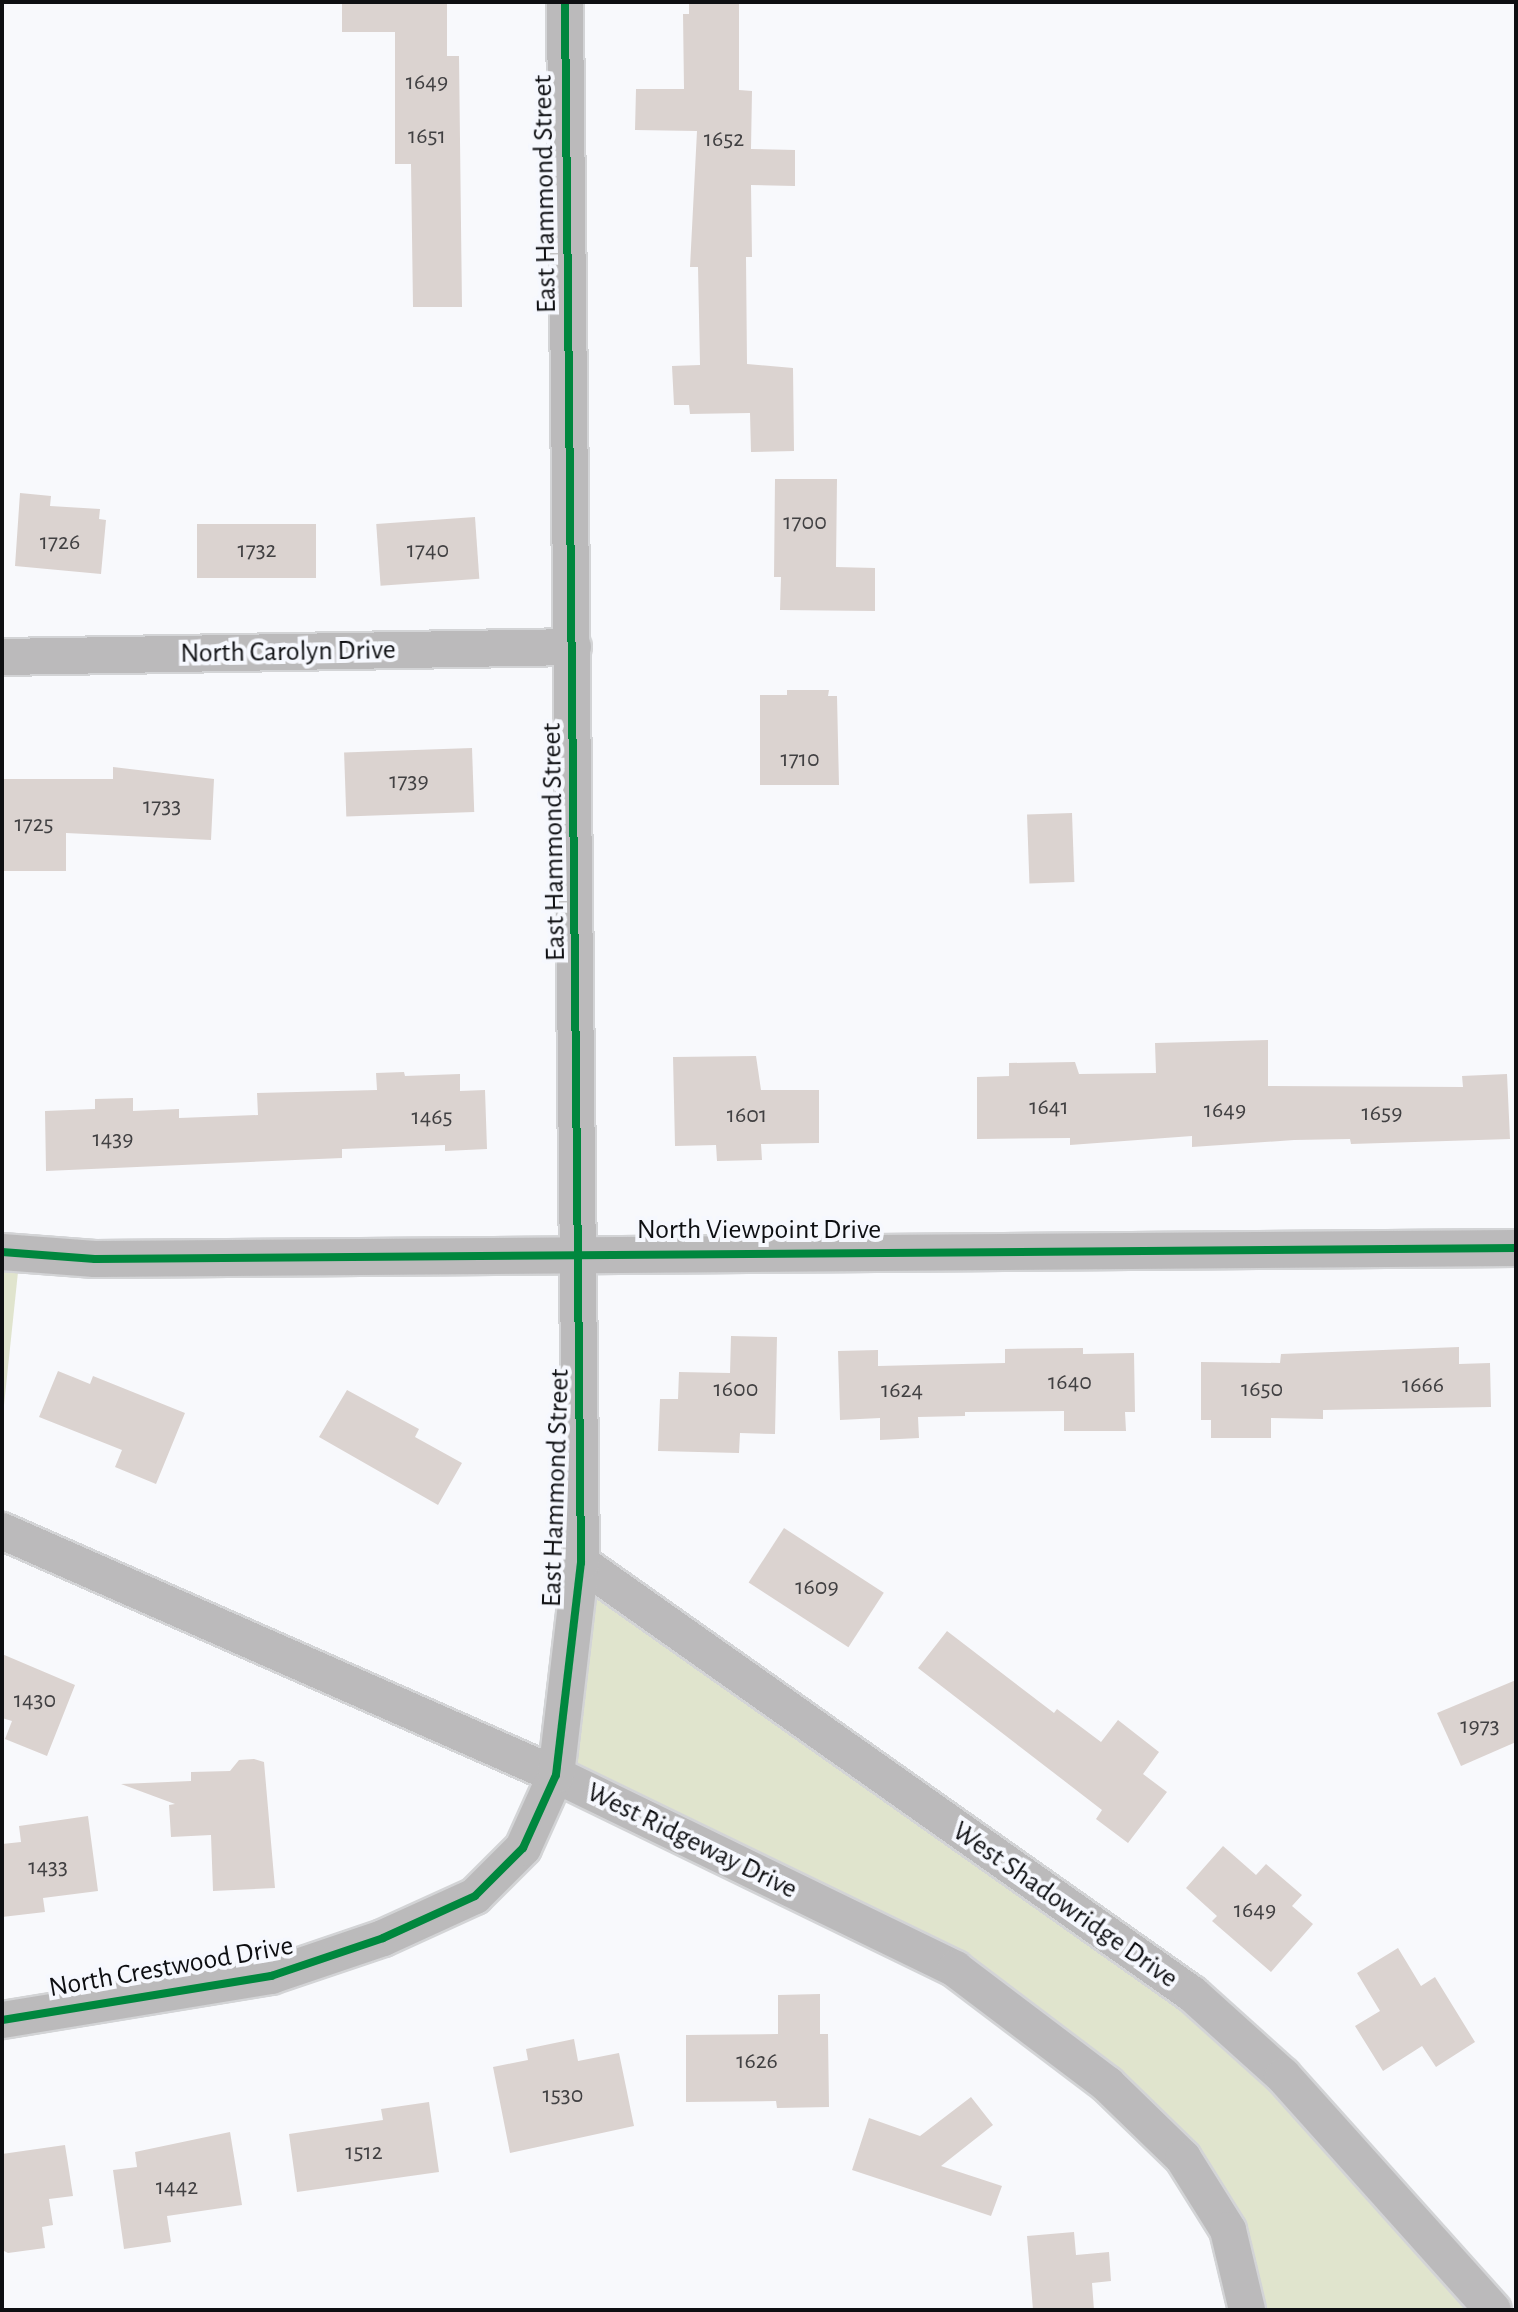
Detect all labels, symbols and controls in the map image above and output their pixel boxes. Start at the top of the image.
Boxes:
house number: 1649 [406,69,448,97]
street label: East Hammond Street [526,74,564,314]
house number: 1651 [408,123,446,151]
house number: 1652 [704,126,744,154]
house number: 1700 [783,509,827,537]
house number: 1726 [40,529,80,557]
house number: 1732 [237,537,277,565]
house number: 1740 [407,537,449,565]
street label: North Carolyn Drive [180,633,396,671]
street label: East Hammond Street [535,722,573,962]
house number: 1710 [780,746,820,774]
house number: 1739 [389,768,429,796]
house number: 1733 [143,793,181,821]
house number: 1725 [14,811,54,839]
house number: 1641 [1029,1094,1069,1122]
house number: 1649 [1204,1097,1246,1125]
house number: 1659 [1362,1100,1402,1128]
house number: 1601 [727,1102,767,1130]
house number: 1465 [411,1104,453,1132]
house number: 1439 [93,1126,133,1154]
street label: North Viewpoint Drive [637,1213,881,1247]
street label: East Hammond Street [535,1368,577,1608]
house number: 1640 [1048,1369,1092,1397]
house number: 1666 [1402,1372,1444,1400]
house number: 1600 [714,1376,758,1404]
house number: 1650 [1241,1376,1283,1404]
house number: 1624 [881,1377,923,1405]
house number: 1609 [795,1574,839,1602]
house number: 1430 [14,1687,56,1715]
house number: 1973 [1460,1713,1500,1741]
street label: West Ridgeway Drive [581,1776,803,1906]
street label: West Shadowridge Drive [946,1815,1184,1995]
house number: 1433 [28,1854,68,1882]
house number: 1649 [1234,1897,1276,1925]
street label: North Crestwood Drive [46,1929,296,2005]
house number: 1626 [736,2048,778,2076]
house number: 1530 [543,2082,583,2110]
house number: 1512 [345,2139,383,2167]
house number: 1442 [156,2174,198,2202]

